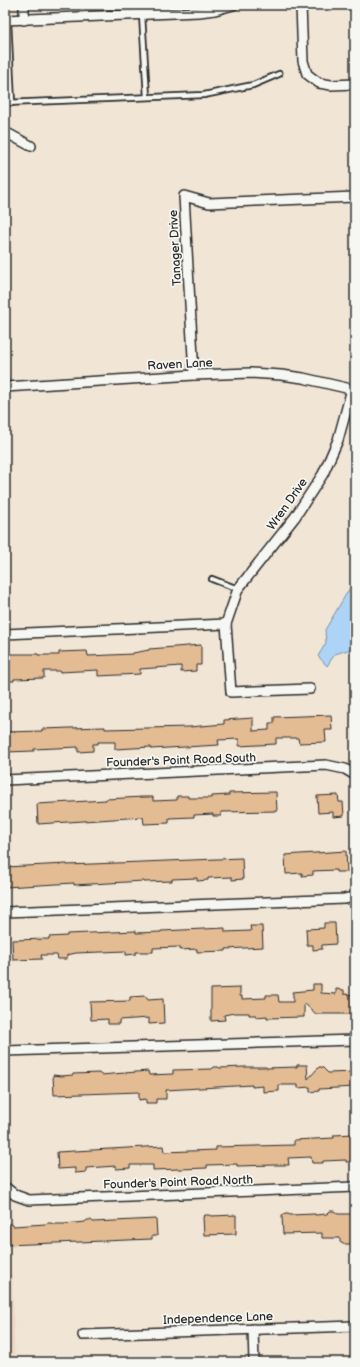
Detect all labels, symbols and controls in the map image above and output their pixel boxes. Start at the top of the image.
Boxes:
street label: Tanager Drive [166,210,185,286]
street label: Raven Lane [147,355,213,374]
street label: Wren Drive [264,475,311,533]
street label: Founder's Point Road South [106,750,257,771]
street label: Founder's Point Road North [103,1172,254,1193]
street label: Independence Lane [163,1309,273,1328]

